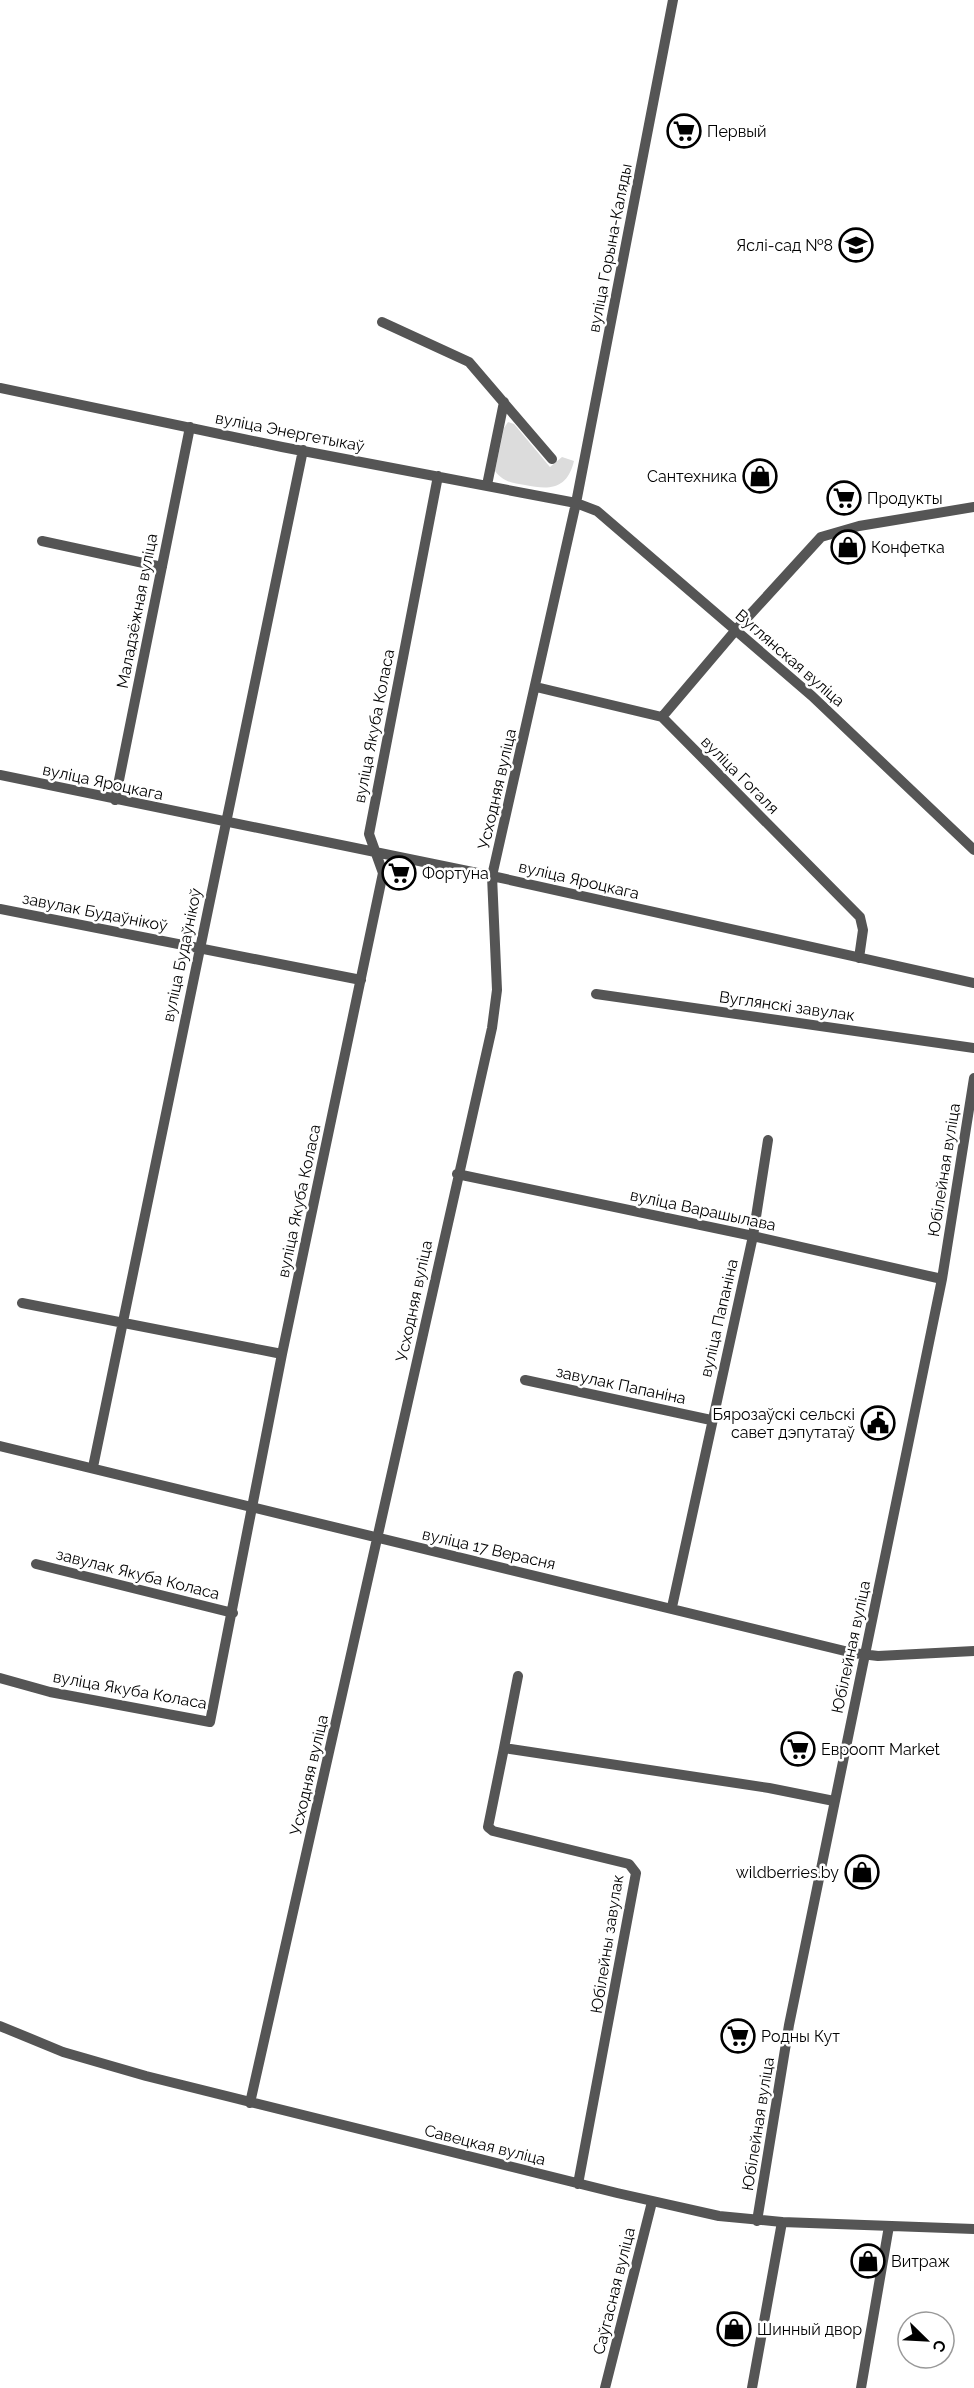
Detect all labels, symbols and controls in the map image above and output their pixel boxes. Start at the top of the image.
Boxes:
supermarket icon: Первый [666,113,702,149]
place label: Первый [707,122,767,141]
street label: вуліца Горына-Каляды [584,162,636,334]
school or university icon: Яслі-сад №8 [838,227,874,263]
place label: Яслі-сад №8 [736,236,833,255]
street label: вуліца Энергетыкаў [214,408,367,456]
shop icon: Сантехника [742,458,778,494]
place label: Сантехника [647,467,737,486]
supermarket icon: Продукты [826,480,862,516]
place label: Продукты [867,489,943,508]
shop icon: Конфетка [830,529,866,565]
street label: Маладзёжная вуліца [113,532,161,690]
place label: Конфетка [871,538,945,557]
street label: Вуглянская вуліца [732,605,848,711]
street label: вуліца Якуба Коласа [350,648,398,804]
street label: Усходняя вуліца [474,727,520,851]
street label: вуліца Гогаля [697,732,783,818]
street label: вуліца Яроцкага [41,760,165,804]
supermarket icon: Фортуна [381,855,417,891]
street label: вуліца Яроцкага [517,857,641,903]
place label: Фортуна [422,864,489,883]
street label: вуліца Будаўнікоў [159,886,205,1023]
street label: завулак Будаўнікоў [21,889,170,935]
street label: Вуглянскі завулак [718,987,856,1025]
street label: Юбілейная вуліца [924,1102,964,1238]
street label: вуліца Якуба Коласа [273,1123,325,1279]
street label: вуліца Варашылава [628,1185,778,1235]
street label: Усходняя вуліца [392,1239,436,1363]
street label: вуліца Папаніна [696,1257,742,1379]
street label: завулак Папаніна [554,1362,688,1408]
place label: Бярозаўскі сельскі савет дэпутатаў [713,1405,855,1442]
public building icon: Бярозаўскі сельскі савет дэпутатаў [860,1405,896,1441]
street label: вуліца 17 Верасня [420,1524,558,1574]
street label: завулак Якуба Коласа [54,1544,222,1604]
street label: Юбілейная вуліца [828,1579,874,1715]
street label: вуліца Якуба Коласа [51,1667,209,1713]
street label: Усходняя вуліца [286,1713,332,1837]
supermarket icon: Евроопт Market [780,1731,816,1767]
place label: Евроопт Market [821,1740,941,1759]
shop icon: wildberries.by [844,1854,880,1890]
place label: wildberries.by [736,1863,839,1882]
street label: Юбілейны завулак [587,1873,627,2015]
supermarket icon: Родны Кут [720,2018,756,2054]
place label: Родны Кут [761,2027,840,2046]
street label: Юбілейная вуліца [738,2056,778,2192]
street label: Савецкая вуліца [422,2121,548,2169]
street label: Саўгасная вуліца [589,2225,639,2357]
shop icon: Витраж [850,2243,886,2279]
place label: Витраж [891,2252,950,2271]
north arrow [896,2310,956,2370]
shop icon: Шинный двор [716,2311,752,2347]
place label: Шинный двор [757,2320,862,2339]
text: С [928,2337,950,2355]

